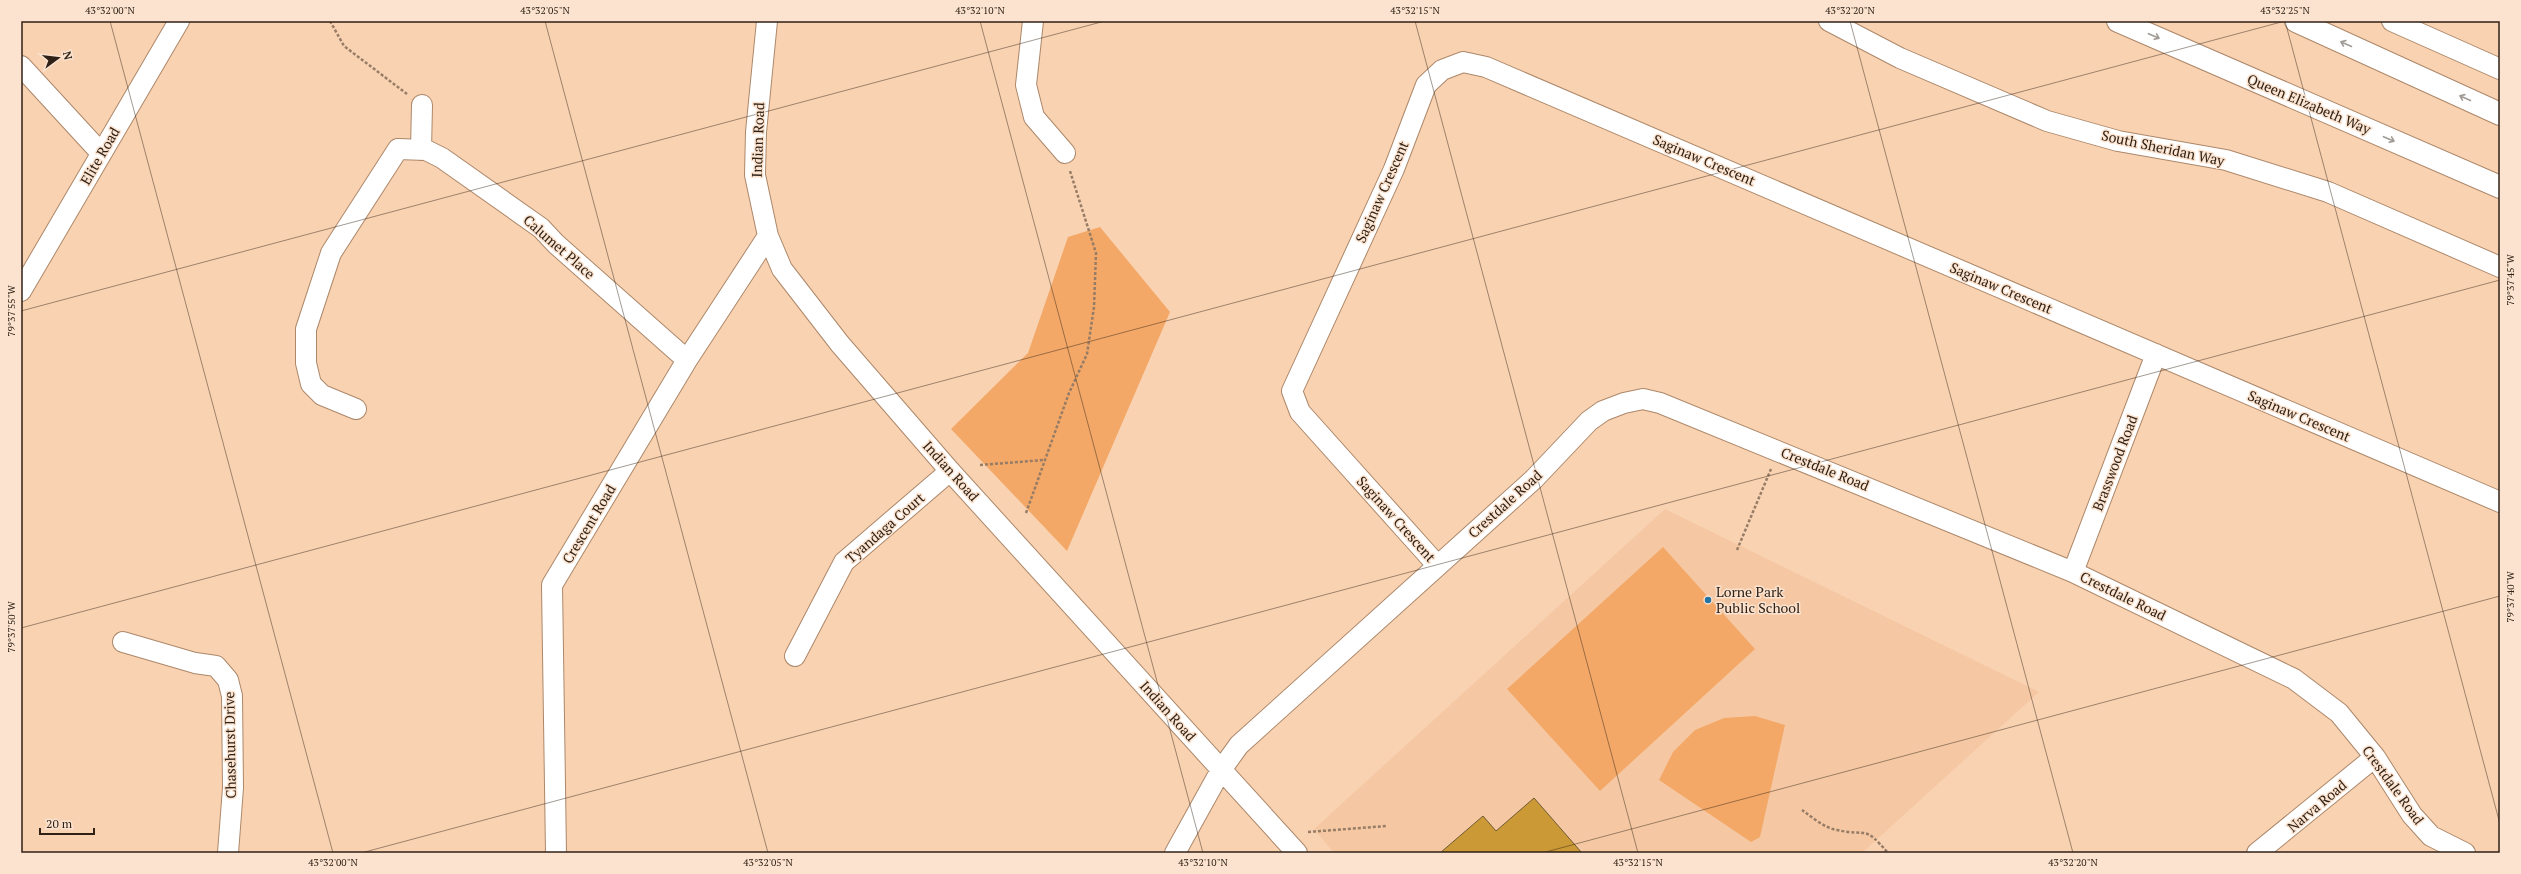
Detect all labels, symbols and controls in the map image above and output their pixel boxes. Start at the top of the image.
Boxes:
text: 43°32'00"N [85,4,135,17]
text: 43°32'05"N [520,4,570,17]
text: 43°32'10"N [955,4,1005,17]
text: 43°32'15"N [1390,4,1440,17]
text: 43°32'20"N [1825,4,1875,17]
text: 43°32'25"N [2260,4,2310,17]
one-way arrow [2147,33,2159,41]
north arrow [38,38,78,78]
one-way arrow [2341,40,2353,47]
text: N [60,50,76,62]
street label: Queen Elizabeth Way [2245,69,2375,139]
one-way arrow [2459,94,2471,101]
street label: Indian Road [747,102,768,178]
street label: Elite Road [75,123,124,188]
street label: South Sheridan Way [2100,125,2227,170]
street label: Saginaw Crescent [1650,129,1759,190]
one-way arrow [2382,135,2394,143]
street label: Saginaw Crescent [1351,137,1413,246]
street label: Calumet Place [520,210,599,283]
text: 79°37'45"W [2504,254,2517,306]
street label: Saginaw Crescent [1947,257,2056,318]
text: 79°37'55"W [5,285,18,337]
street label: Saginaw Crescent [2245,385,2354,446]
street label: Brasswood Road [2088,412,2142,513]
street label: Indian Road [919,436,984,505]
street label: Crestdale Road [1778,442,1872,495]
street label: Crestdale Road [1464,465,1546,542]
street label: Saginaw Crescent [1353,472,1441,566]
street label: Crescent Road [558,481,620,567]
street label: Tyandaga Court [841,488,929,567]
street label: Crestdale Road [2077,567,2170,625]
text: 79°37'40"W [2504,571,2517,623]
place label: Lorne Park Public School [1716,582,1800,617]
marker: Lorne Park Public School [1703,595,1713,605]
text: 79°37'50"W [5,601,18,653]
street label: Indian Road [1136,676,1201,745]
street label: Chasehurst Drive [219,691,240,799]
street label: Crestdale Road [2358,741,2429,828]
street label: Narva Road [2283,775,2350,836]
scale bar [40,810,94,836]
text: 20 m [46,816,73,831]
text: 43°32'00"N [308,856,358,869]
text: 43°32'05"N [743,856,793,869]
text: 43°32'10"N [1178,856,1228,869]
text: 43°32'15"N [1613,856,1663,869]
text: 43°32'20"N [2048,856,2098,869]

